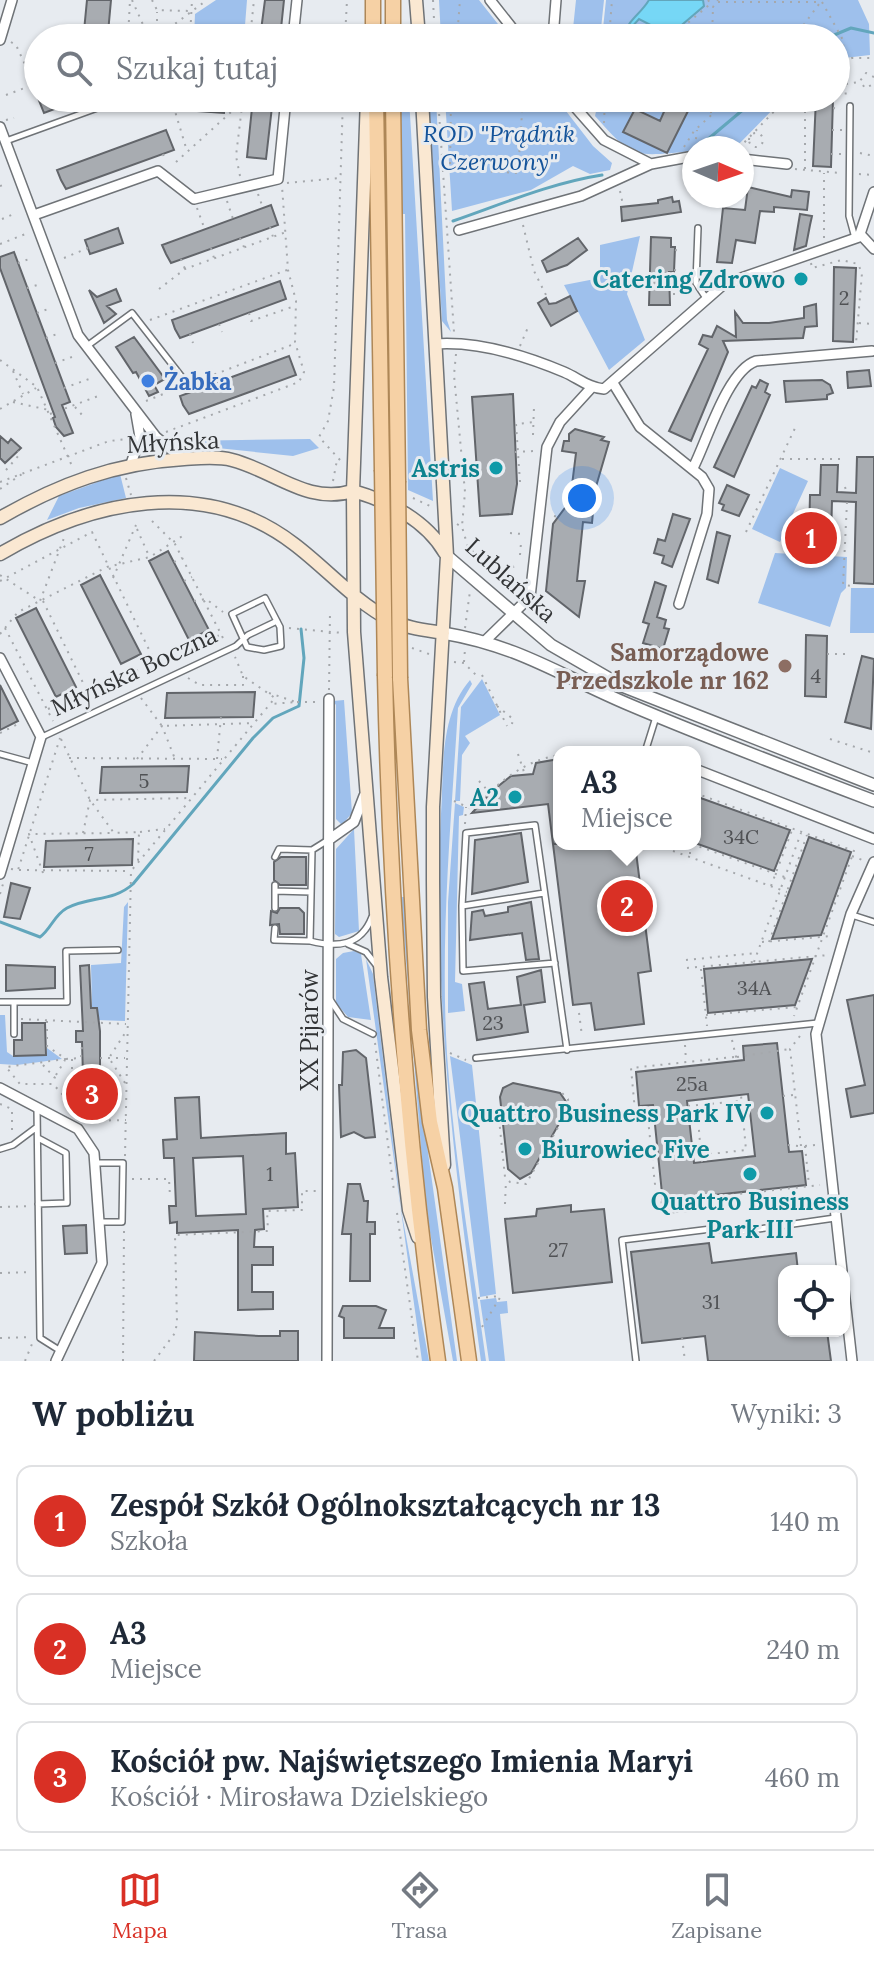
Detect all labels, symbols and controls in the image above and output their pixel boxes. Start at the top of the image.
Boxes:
search box [24,24,850,112]
icon: search [52,46,96,90]
text: Szukaj tutaj [116,49,278,87]
park label: ROD "Prądnik Czerwony" [423,118,575,177]
north arrow [682,136,754,208]
place label: Catering Zdrowo [593,264,785,295]
marker: Catering Zdrowo [792,270,810,288]
house number: 2 [839,285,849,310]
place label: Żabka [164,366,232,397]
marker: Żabka [139,372,157,390]
street label: Młyńska [126,424,220,460]
place label: Astris [412,453,480,484]
marker: Astris [487,459,505,477]
your location [562,478,602,518]
pin: 1 [785,508,837,568]
street label: Lublańska [459,531,563,629]
street label: Młyńska Boczna [46,619,222,723]
place label: Samorządowe Przedszkole nr 162 [555,637,769,696]
marker: Samorządowe Przedszkole nr 162 [776,657,794,675]
house number: 4 [811,663,822,688]
popup [553,746,701,850]
text: A3 [581,763,618,801]
house number: 5 [139,768,149,793]
place label: A2 [470,782,499,813]
marker: A2 [506,788,524,806]
text: Miejsce [581,801,673,834]
house number: 34C [723,824,759,849]
house number: 7 [84,841,94,866]
pin: 2 [601,876,653,936]
street label: XX Pijarów [294,968,325,1091]
house number: 34A [737,975,772,1000]
house number: 23 [482,1010,504,1035]
pin: 3 [66,1064,118,1124]
house number: 25a [676,1071,708,1096]
place label: Quattro Business Park IV [461,1098,751,1129]
marker: Quattro Business Park IV [758,1104,776,1122]
place label: Biurowiec Five [541,1134,710,1165]
marker: Biurowiec Five [516,1140,534,1158]
house number: 1 [266,1161,274,1186]
marker: Quattro Business Park III [741,1165,759,1183]
place label: Quattro Business Park III [651,1186,849,1245]
house number: 27 [548,1237,568,1262]
map controls [778,1265,850,1337]
button: locate [778,1265,850,1337]
house number: 31 [702,1289,720,1314]
text: W pobliżu [32,1392,195,1435]
text: Wyniki: 3 [731,1397,842,1430]
text: Zespół Szkół Ogólnokształcących nr 13 [110,1486,660,1524]
text: 1 [55,1505,65,1538]
text: 140 m [770,1505,840,1538]
text: Szkoła [110,1524,188,1557]
text: A3 [110,1614,147,1652]
text: 2 [53,1633,67,1666]
text: 240 m [766,1633,840,1666]
text: Miejsce [110,1652,202,1685]
text: Kościół pw. Najświętszego Imienia Maryi [110,1742,693,1780]
text: 3 [53,1761,67,1794]
text: 460 m [765,1761,840,1794]
text: Kościół · Mirosława Dzielskiego [110,1780,488,1813]
tab: Mapa [112,1868,168,1944]
tab: Trasa [392,1868,448,1944]
tab: Zapisane [671,1868,762,1944]

